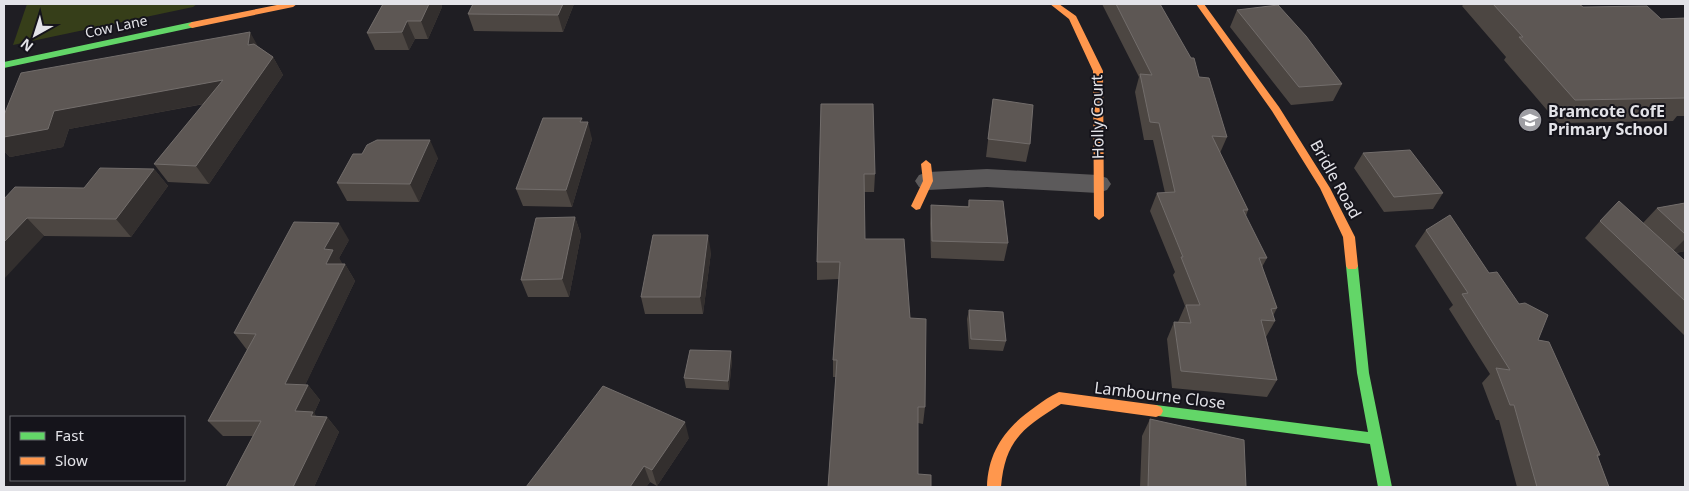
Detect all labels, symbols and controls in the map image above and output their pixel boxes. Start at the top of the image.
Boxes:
north arrow [10,10,60,60]
street label: Cow Lane [83,10,149,42]
text: N [16,35,37,56]
street label: Holly Court [1085,75,1109,159]
place label: Bramcote CofE Primary School [1548,100,1668,140]
school or university icon: Bramcote CofE Primary School [1517,107,1543,133]
street label: Bridle Road [1305,136,1367,222]
street label: Lambourne Close [1093,376,1227,414]
legend [10,416,185,481]
text: Fast [55,425,84,445]
text: Slow [55,450,88,470]

